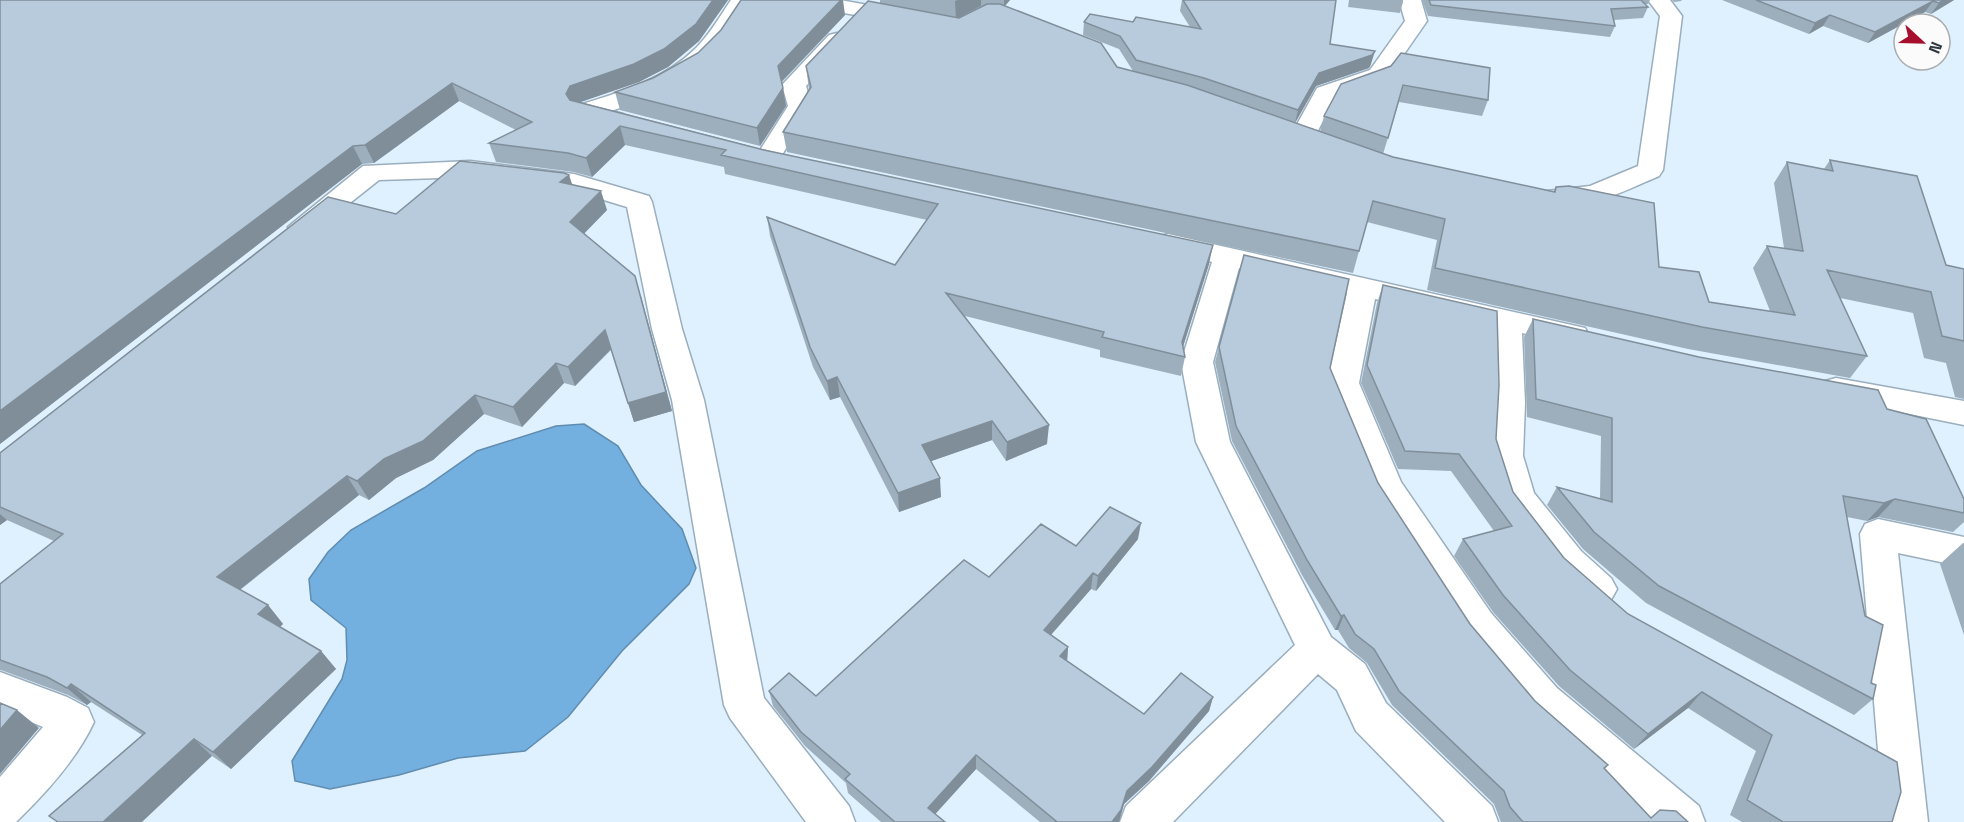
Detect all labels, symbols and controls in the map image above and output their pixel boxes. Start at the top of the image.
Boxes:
north arrow [1892,12,1952,72]
text: N [1924,39,1947,56]

